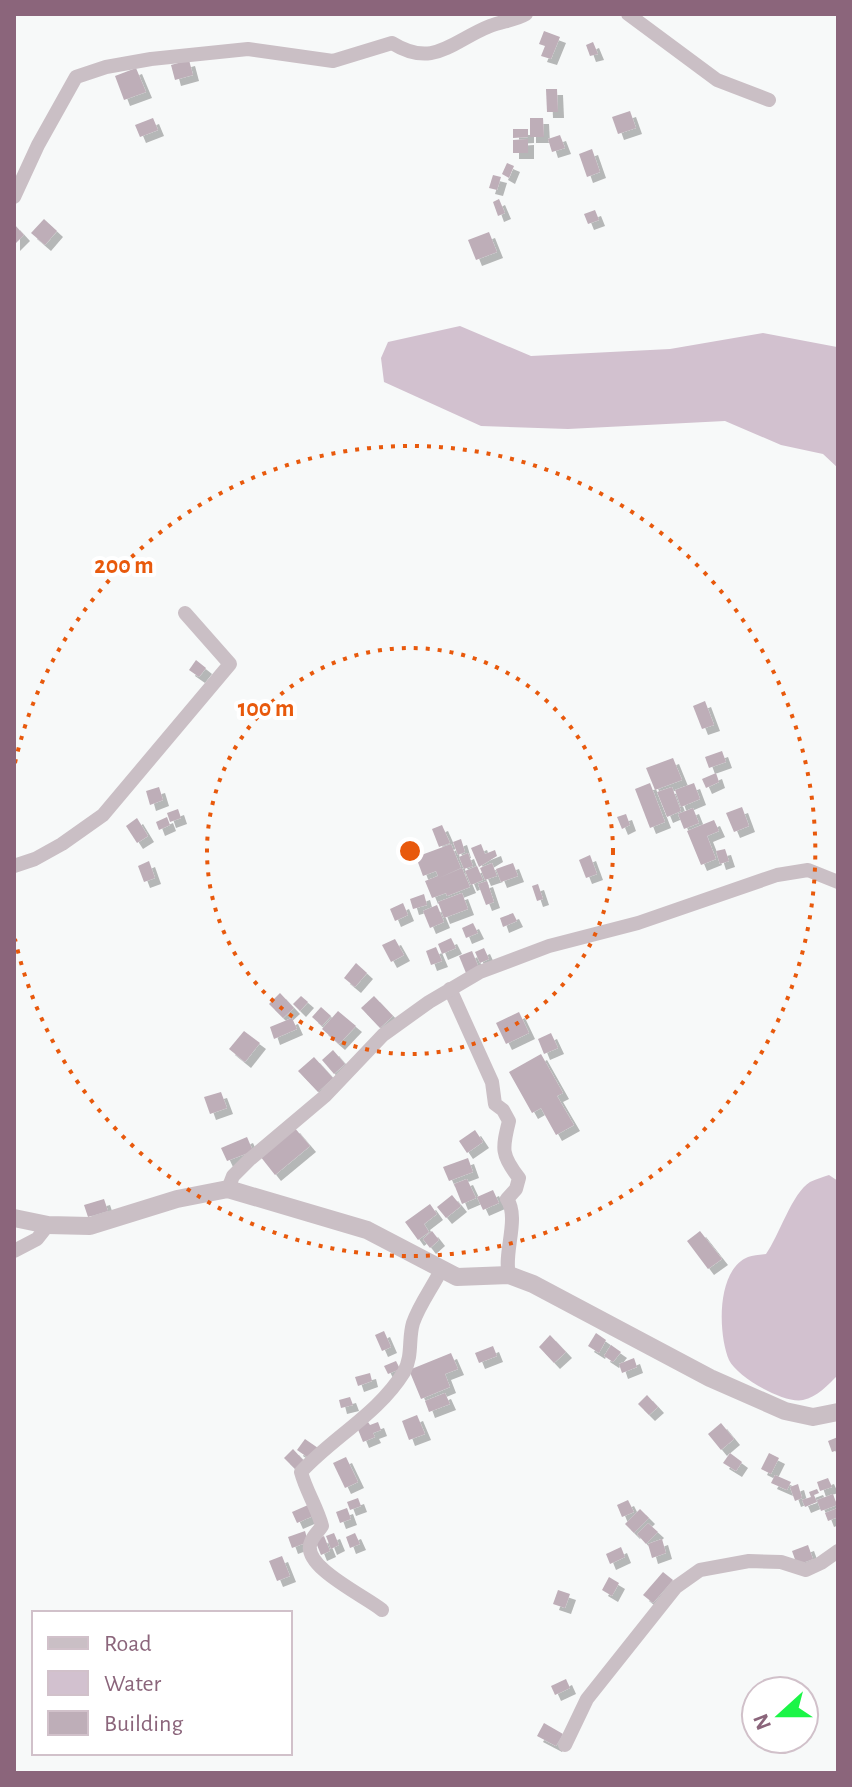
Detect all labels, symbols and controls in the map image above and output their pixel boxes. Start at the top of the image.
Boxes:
text: 200 m [94,554,154,578]
text: 100 m [238,697,294,721]
centre of rings [396,837,424,865]
legend [32,1611,292,1755]
text: Road [104,1632,152,1656]
text: Water [104,1672,162,1696]
north arrow [740,1675,820,1755]
text: N [749,1711,775,1733]
text: Building [104,1712,183,1736]

